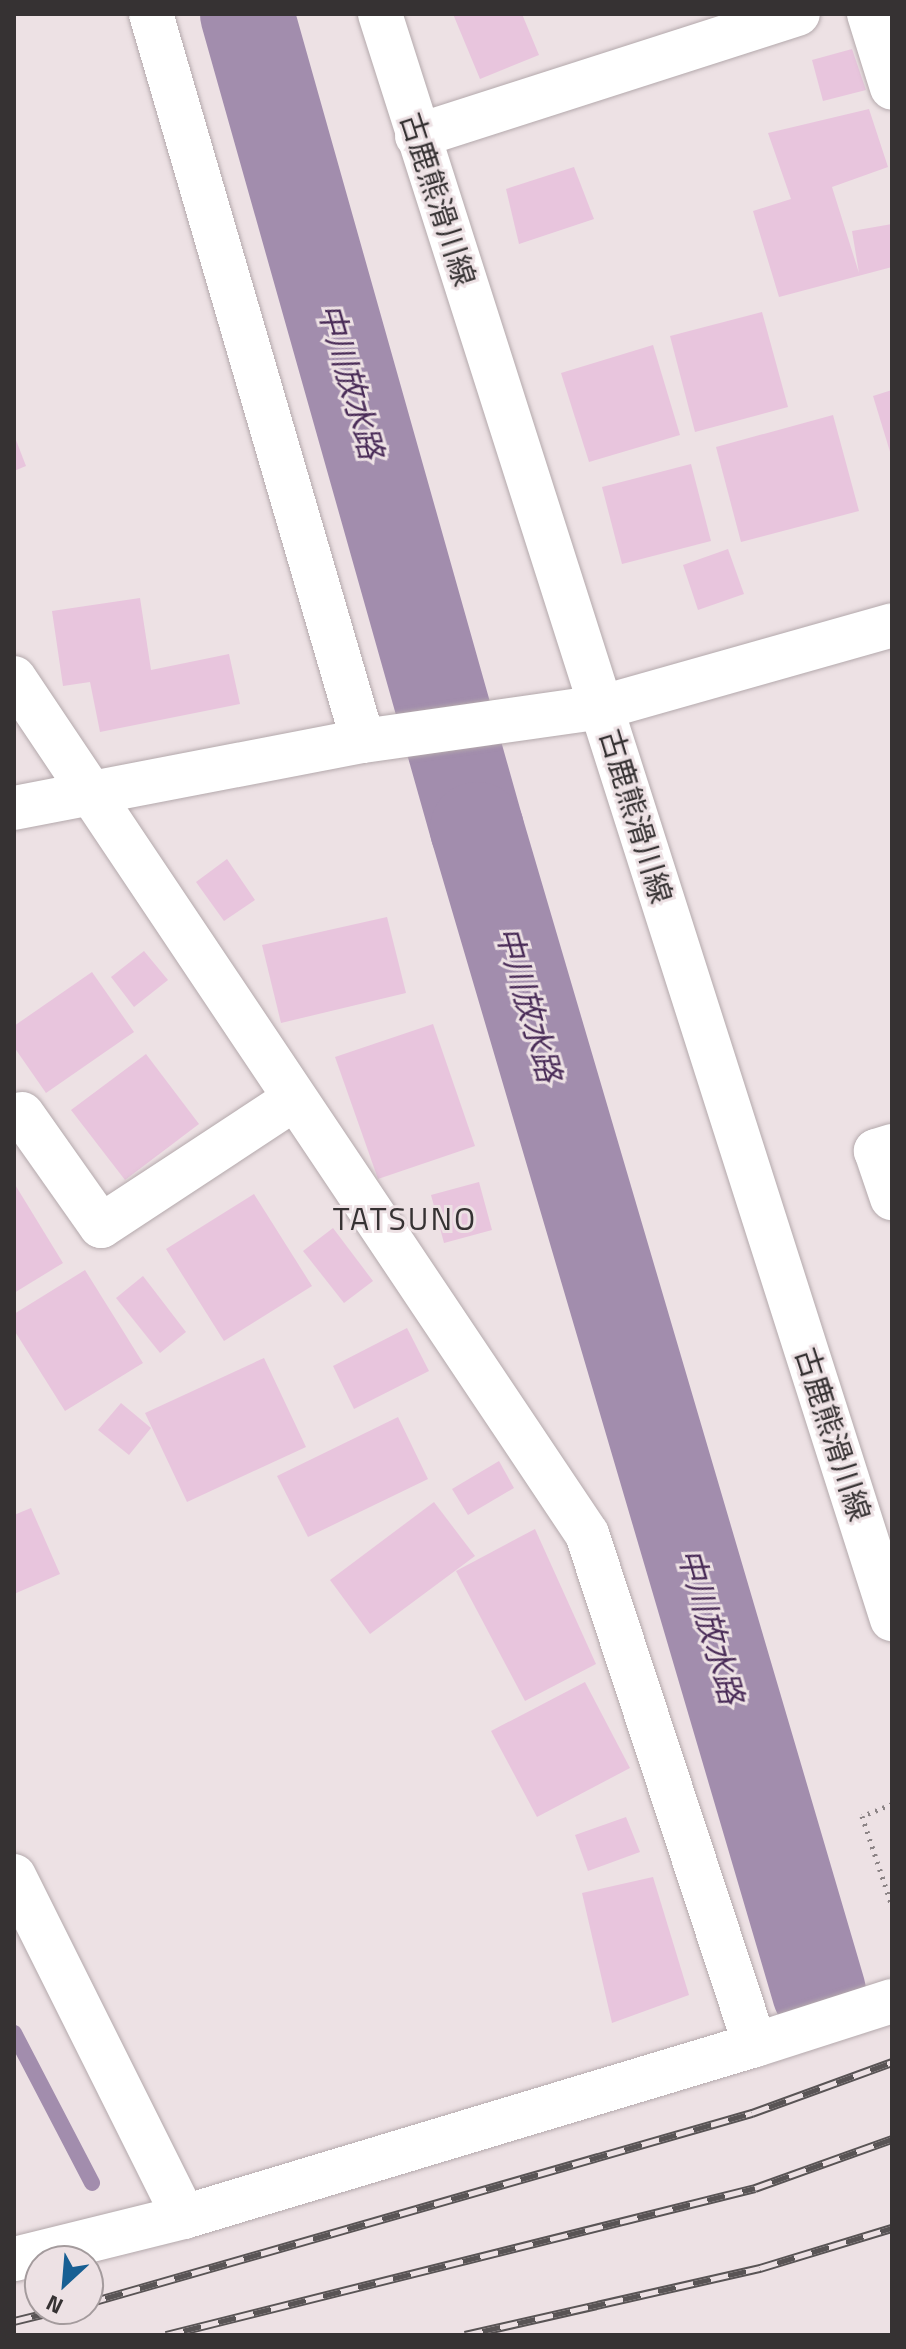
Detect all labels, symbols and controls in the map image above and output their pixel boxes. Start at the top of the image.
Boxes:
street label: 古鹿熊滑川線 [393,108,483,290]
water label: 中川放水路 [310,299,392,463]
street label: 古鹿熊滑川線 [592,725,680,907]
water label: 中川放水路 [488,922,570,1086]
district label: TATSUNO [333,1199,477,1237]
street label: 古鹿熊滑川線 [788,1343,878,1525]
water label: 中川放水路 [670,1544,752,1708]
north arrow [24,2245,104,2325]
text: N [40,2286,69,2323]

